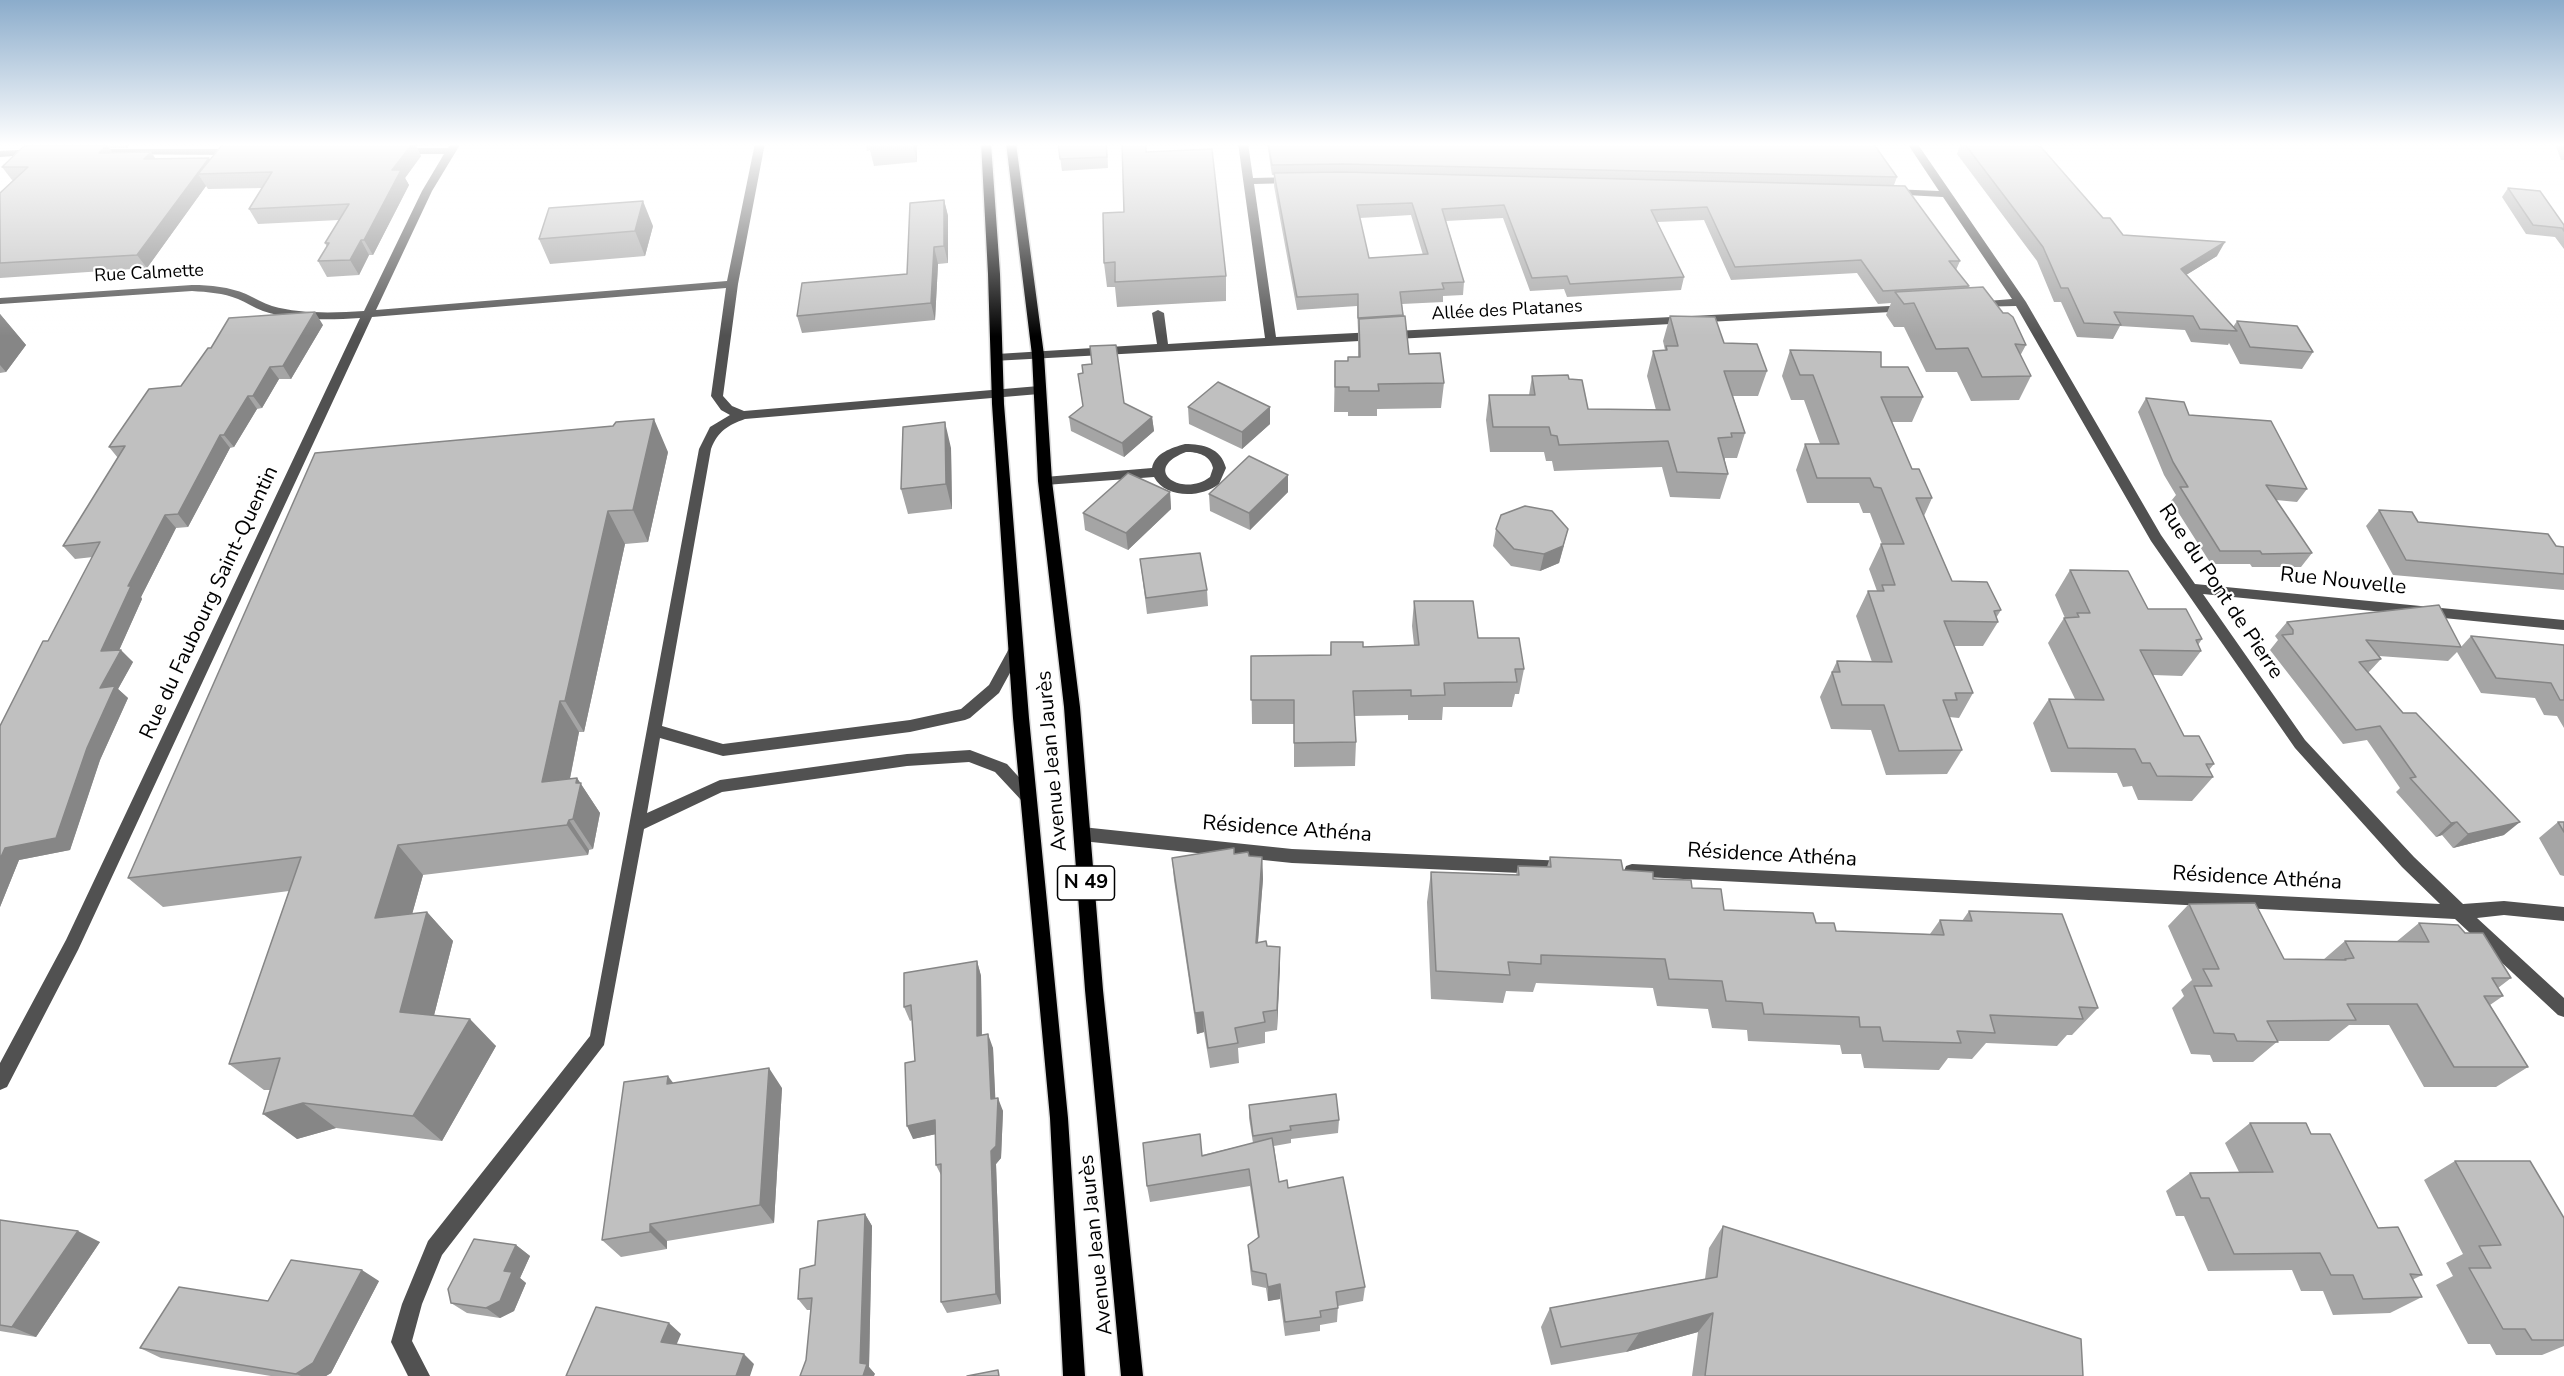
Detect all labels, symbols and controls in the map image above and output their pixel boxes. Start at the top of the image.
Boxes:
street label: Rue Calmette [94,260,204,288]
street label: Allée des Platanes [1431,296,1583,326]
street label: Rue du Faubourg Saint-Quentin [135,462,285,744]
street label: Rue du Pont de Pierre [2152,500,2288,684]
street label: Rue Nouvelle [2279,563,2407,601]
street label: Avenue Jean Jaurès [1033,669,1073,853]
street label: Résidence Athéna [1201,812,1373,848]
street label: Résidence Athéna [1686,839,1858,873]
street label: Résidence Athéna [2171,862,2343,896]
road number: N 49 [1058,866,1114,900]
street label: Avenue Jean Jaurès [1075,1153,1119,1337]

